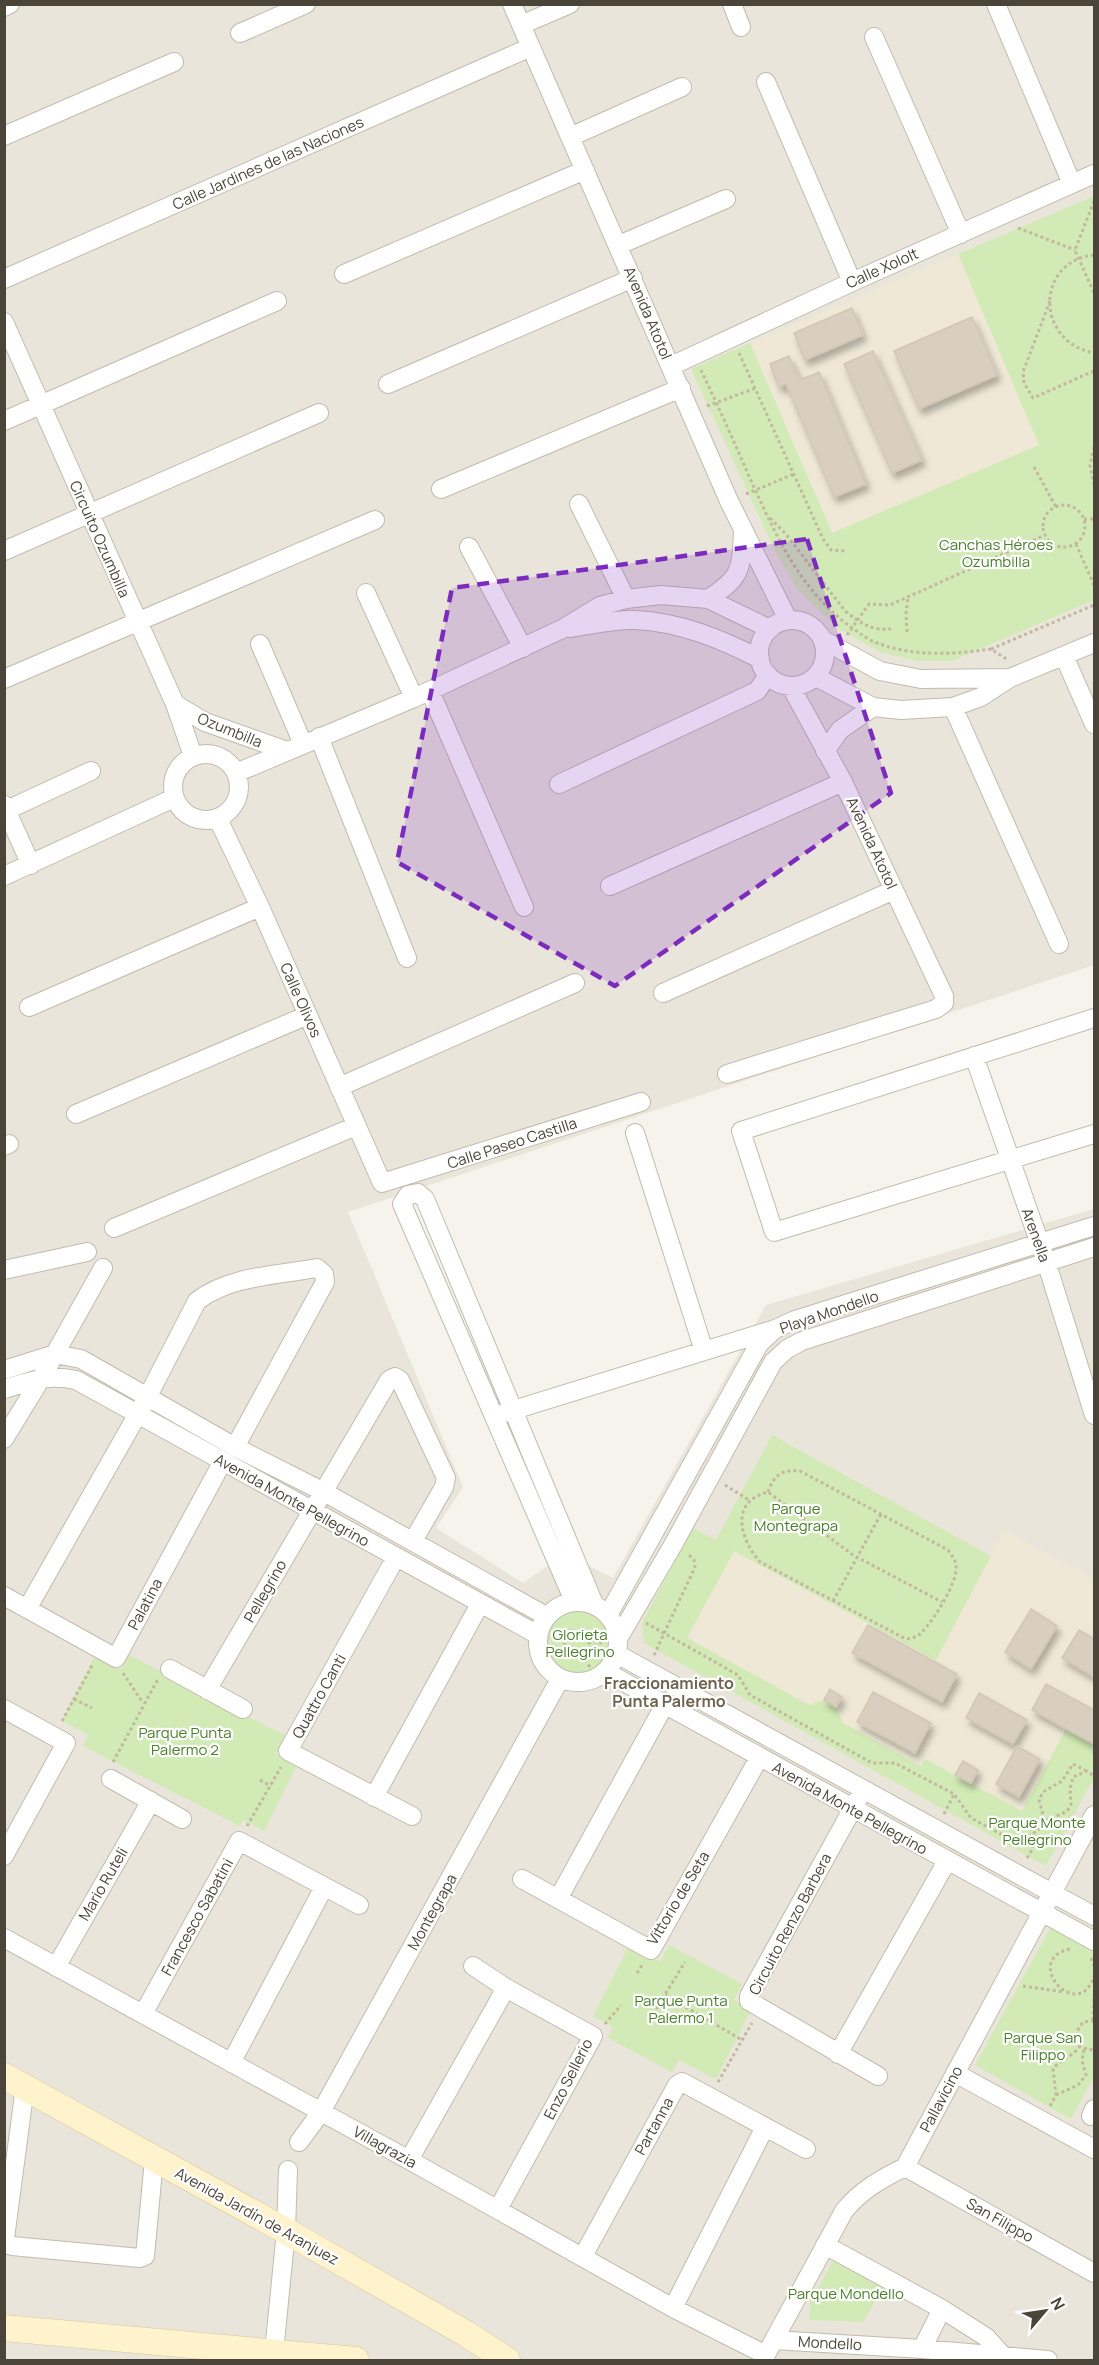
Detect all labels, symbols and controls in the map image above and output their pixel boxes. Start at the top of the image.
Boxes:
street label: Calle Jardines de las Naciones [169,111,367,215]
street label: Calle Xololt [842,243,922,293]
street label: Avenida Atotol [619,263,677,363]
street label: Circuito Ozumbilla [65,477,135,601]
park label: Canchas Héroes Ozumbilla [939,534,1053,572]
street label: Ozumbilla [194,707,266,753]
street label: Avenida Atotol [842,794,902,892]
street label: Calle Olivos [275,959,327,1041]
street label: Calle Paseo Castilla [444,1112,580,1174]
street label: Arenella [1017,1205,1055,1265]
street label: Playa Mondello [777,1285,881,1339]
street label: Avenida Monte Pellegrino [211,1449,373,1552]
park label: Parque Montegrapa [754,1498,838,1536]
street label: Pellegrino [239,1556,291,1626]
street label: Palatina [123,1575,167,1633]
park label: Glorieta Pellegrino [545,1624,615,1662]
street label: Quattro Canti [287,1650,351,1742]
district label: Fraccionamiento Punta Palermo [604,1672,734,1712]
park label: Parque Punta Palermo 2 [138,1722,232,1760]
street label: Avenida Monte Pellegrino [769,1757,931,1860]
park label: Parque Monte Pellegrino [989,1812,1086,1850]
street label: Mario Ruteli [74,1843,132,1925]
street label: Vittorio de Seta [642,1847,714,1949]
street label: Circuito Renzo Barbera [744,1849,836,1999]
street label: Francesco Sabatini [156,1855,238,1979]
street label: Montegrapa [402,1870,462,1954]
park label: Parque Punta Palermo 1 [634,1990,728,2028]
park label: Parque San Filippo [1004,2027,1082,2065]
street label: Enzo Sellerio [539,2035,597,2123]
street label: Pallavicino [915,2062,967,2136]
street label: Partanna [630,2093,678,2159]
street label: Villagrazia [349,2121,421,2173]
street label: Avenida Jardín de Aranjuez [171,2162,343,2270]
street label: San Filippo [962,2193,1038,2247]
north arrow [1015,2281,1075,2341]
park label: Parque Mondello [788,2283,904,2304]
text: N [1046,2293,1071,2314]
street label: Mondello [798,2331,863,2355]

